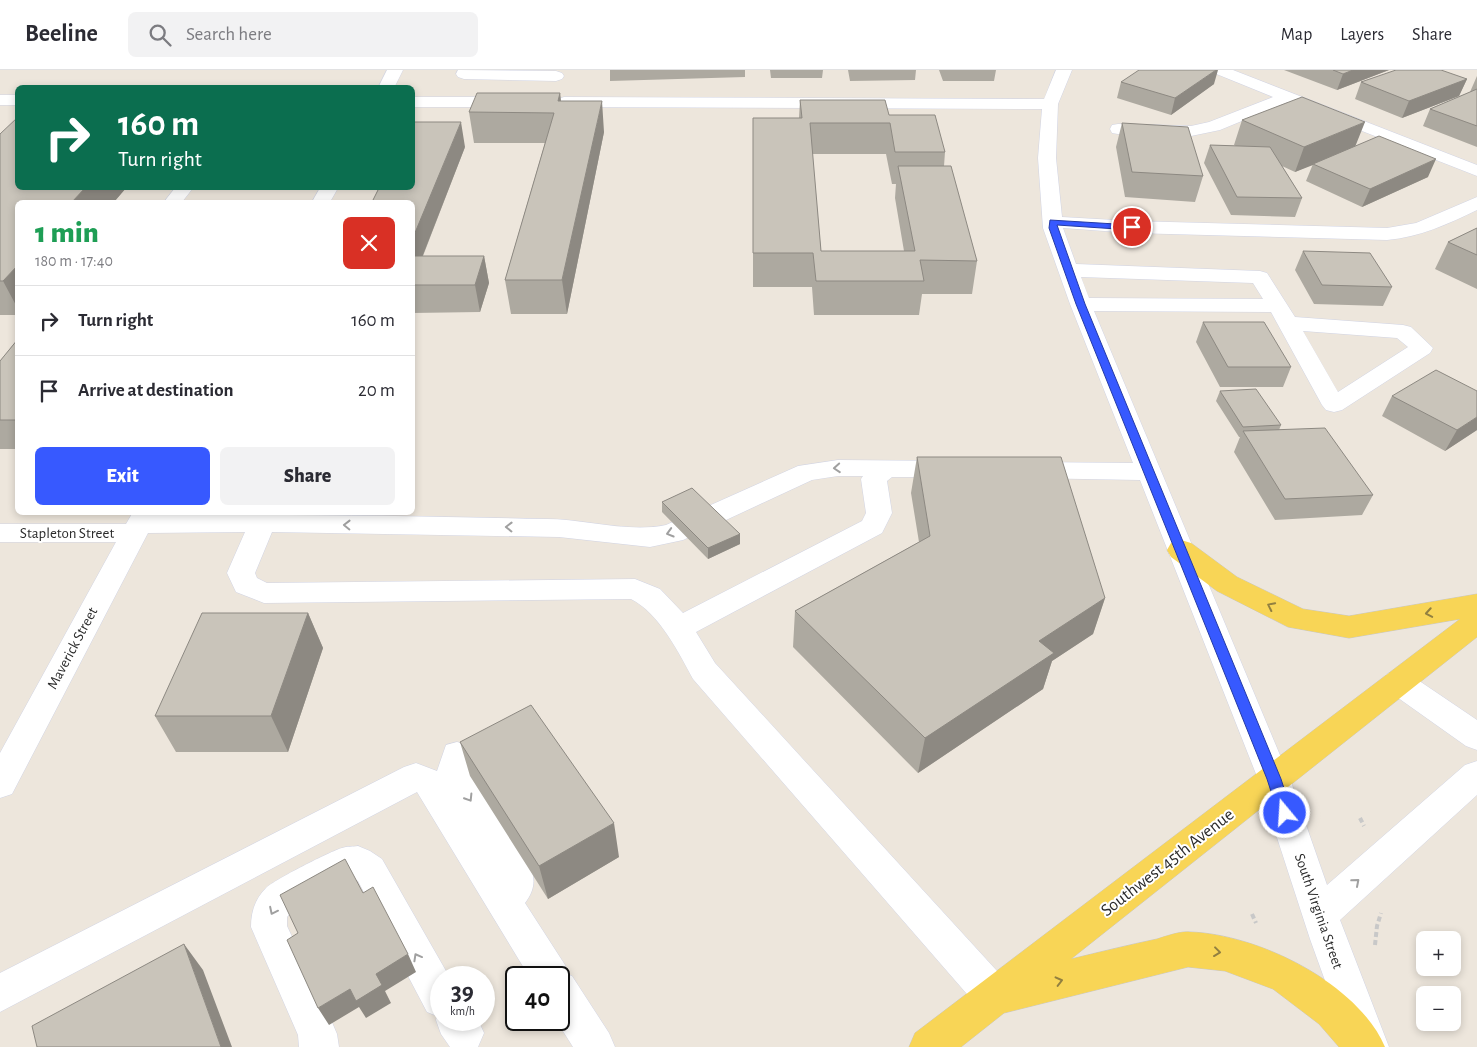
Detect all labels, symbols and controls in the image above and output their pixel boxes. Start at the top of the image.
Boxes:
search box [128,12,478,57]
icon: search [146,21,174,49]
text: Beeline [25,22,98,46]
text: Search here [186,25,272,44]
text: Map [1281,26,1312,44]
text: Layers [1340,26,1384,44]
text: Share [1412,26,1452,44]
icon: right [35,105,100,170]
text: 160 m [118,107,199,142]
text: Turn right [118,148,202,170]
pin [1111,206,1153,248]
icon: arrive [1118,213,1146,241]
button: close [343,217,395,269]
text: 1 min [35,218,99,248]
text: 180 m · 17:40 [35,253,113,269]
icon: right [35,307,63,335]
text: Turn right [78,311,153,330]
text: 160 m [351,311,395,330]
icon: arrive [35,377,63,405]
text: Arrive at destination [78,381,234,400]
text: 20 m [358,381,395,400]
button: Exit [35,447,210,505]
button: Share [220,447,395,505]
one-way arrow [833,463,841,474]
one-way arrow [342,520,350,530]
one-way arrow [505,522,512,532]
street label: Stapleton Street [20,526,114,541]
one-way arrow [667,528,675,538]
one-way arrow [1268,602,1277,612]
street label: Maverick Street [45,605,100,692]
one-way arrow [1425,608,1433,618]
position arrow [1258,786,1310,838]
one-way arrow [463,793,473,802]
street label: Southwest 45th Avenue [1098,805,1237,920]
street label: South Virginia Street [1292,852,1345,971]
one-way arrow [1351,879,1360,888]
one-way arrow [269,905,279,914]
map controls [1416,931,1461,1031]
button: + [1416,931,1461,976]
one-way arrow [1214,946,1222,957]
one-way arrow [413,953,423,962]
speed limit sign: 40 [505,966,570,1031]
one-way arrow [1054,976,1062,986]
text: 39 [451,980,474,1005]
button: − [1416,986,1461,1031]
text: km/h [450,1005,475,1017]

